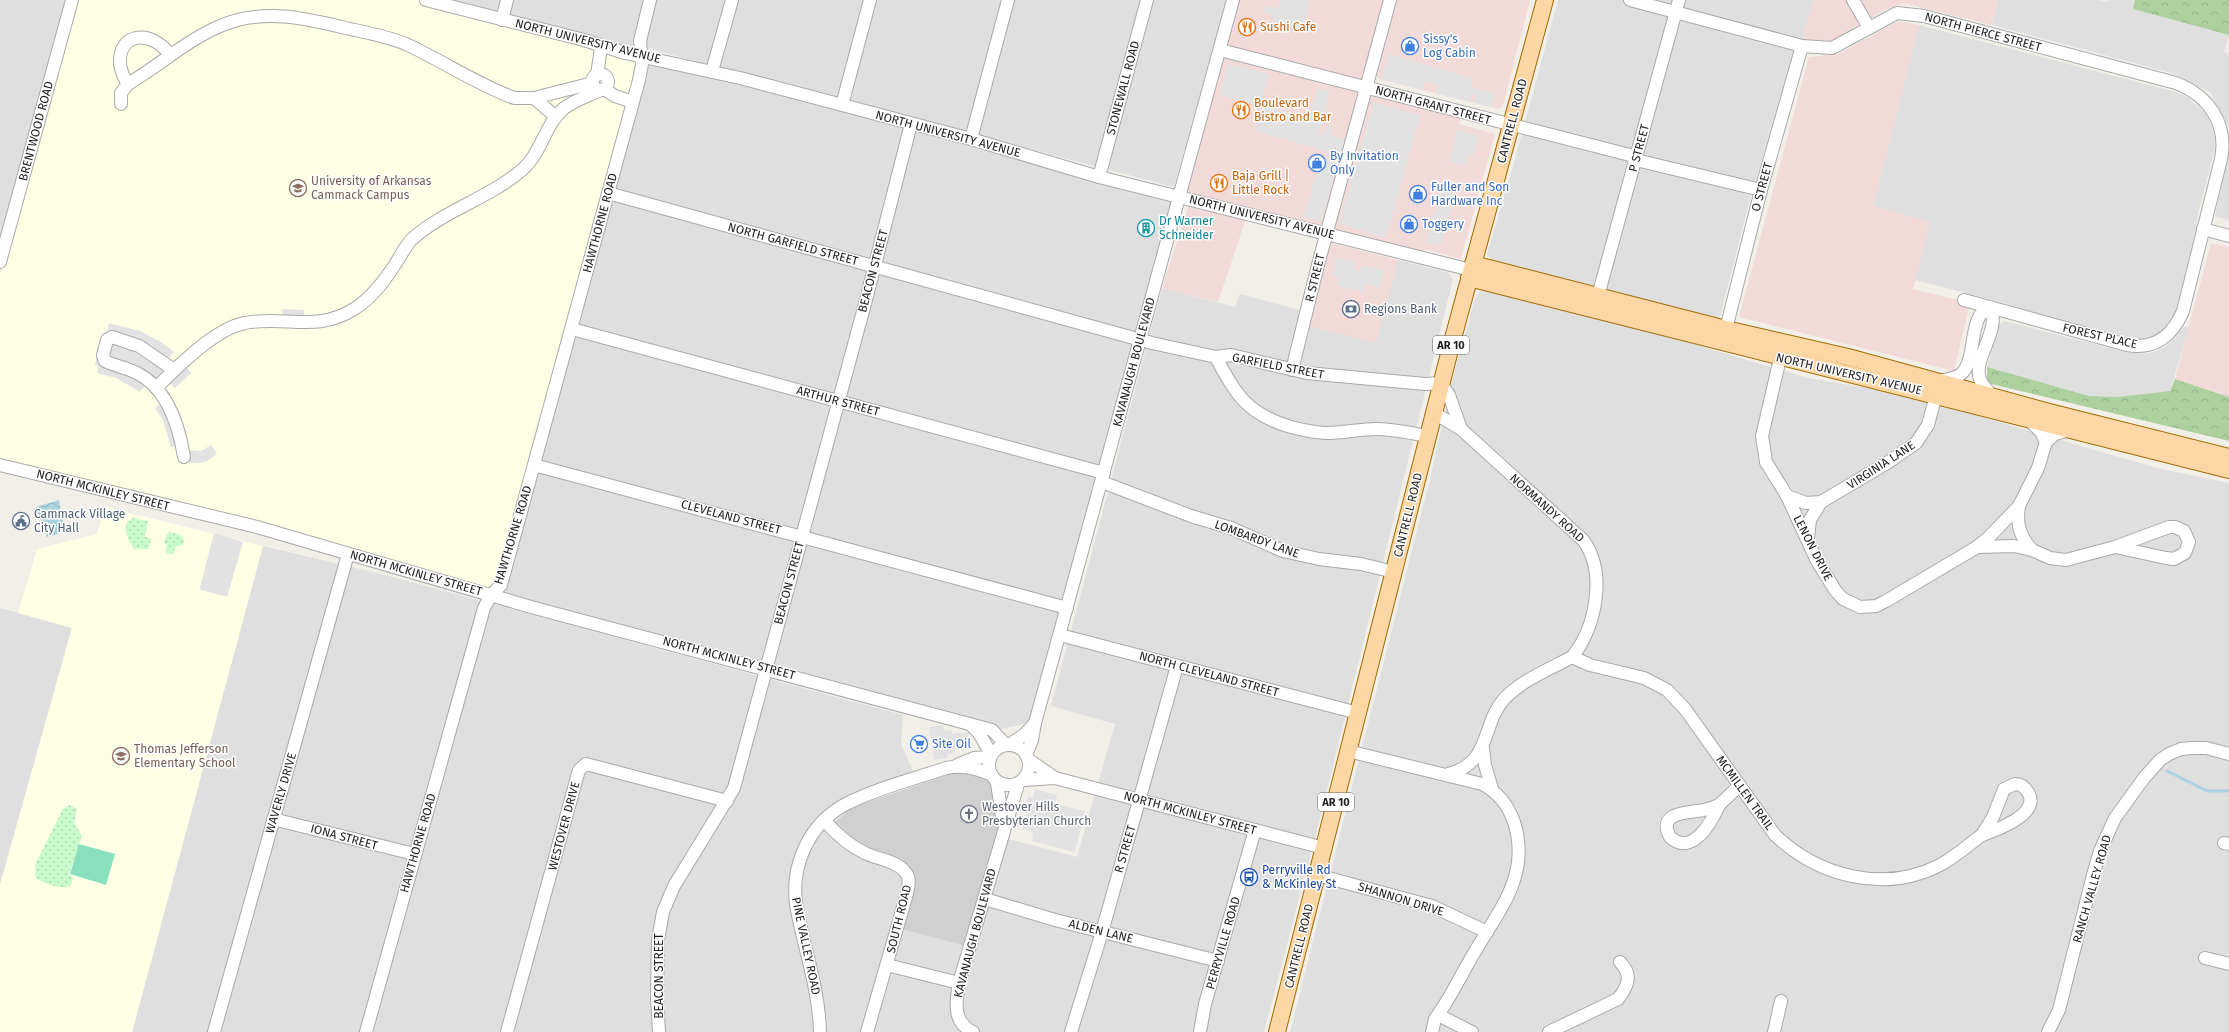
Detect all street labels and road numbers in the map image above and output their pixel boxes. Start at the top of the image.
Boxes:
street label: NORTH PIERCE STREET [1923,10,2044,55]
street label: NORTH UNIVERSITY AVENUE [514,16,662,66]
street label: STONEWALL ROAD [1104,39,1142,137]
street label: CANTRELL ROAD [1494,77,1530,165]
street label: BRENTWOOD ROAD [16,79,56,182]
street label: NORTH GRANT STREET [1374,83,1493,127]
street label: NORTH UNIVERSITY AVENUE [874,108,1022,160]
street label: P STREET [1626,122,1652,173]
street label: O STREET [1749,160,1775,213]
street label: HAWTHORNE ROAD [580,171,620,274]
street label: NORTH UNIVERSITY AVENUE [1188,192,1336,242]
street label: NORTH GARFIELD STREET [726,220,860,268]
street label: BEACON STREET [855,227,891,314]
street label: R STREET [1302,252,1328,304]
street label: KAVANAUGH BOULEVARD [1110,296,1158,428]
street label: FOREST PLACE [2061,321,2139,351]
road number: AR 10 [1433,336,1469,354]
street label: GARFIELD STREET [1231,350,1326,382]
street label: NORTH UNIVERSITY AVENUE [1775,350,1923,398]
street label: ARTHUR STREET [795,383,882,419]
street label: VIRGINIA LANE [1845,438,1917,492]
street label: NORTH MCKINLEY STREET [35,467,172,514]
street label: CANTRELL ROAD [1391,471,1425,559]
street label: NORMANDY ROAD [1507,471,1587,545]
street label: HAWTHORNE ROAD [491,484,535,586]
street label: CLEVELAND STREET [679,497,783,537]
street label: LENON DRIVE [1790,513,1836,583]
street label: LOMBARDY LANE [1213,517,1301,561]
street label: BEACON STREET [771,539,807,626]
street label: NORTH MCKINLEY STREET [348,547,484,599]
street label: NORTH MCKINLEY STREET [661,634,798,683]
street label: NORTH CLEVELAND STREET [1138,649,1281,700]
street label: WAVERLY DRIVE [263,751,299,835]
street label: MCMILLEN TRAIL [1713,753,1777,833]
street label: WESTOVER DRIVE [545,780,583,872]
street label: NORTH MCKINLEY STREET [1122,789,1259,838]
street label: HAWTHORNE ROAD [397,791,439,894]
road number: AR 10 [1318,793,1354,811]
street label: IONA STREET [309,821,380,853]
street label: R STREET [1111,823,1139,875]
street label: RANCH VALLEY ROAD [2070,833,2114,945]
street label: KAVANAUGH BOULEVARD [951,867,999,999]
street label: SHANNON DRIVE [1356,879,1446,919]
street label: SOUTH ROAD [884,883,914,955]
street label: PERRYVILLE ROAD [1203,895,1243,991]
street label: PINE VALLEY ROAD [789,896,823,996]
street label: CANTRELL ROAD [1282,902,1316,990]
street label: ALDEN LANE [1067,916,1135,946]
street label: BEACON STREET [652,932,666,1019]

